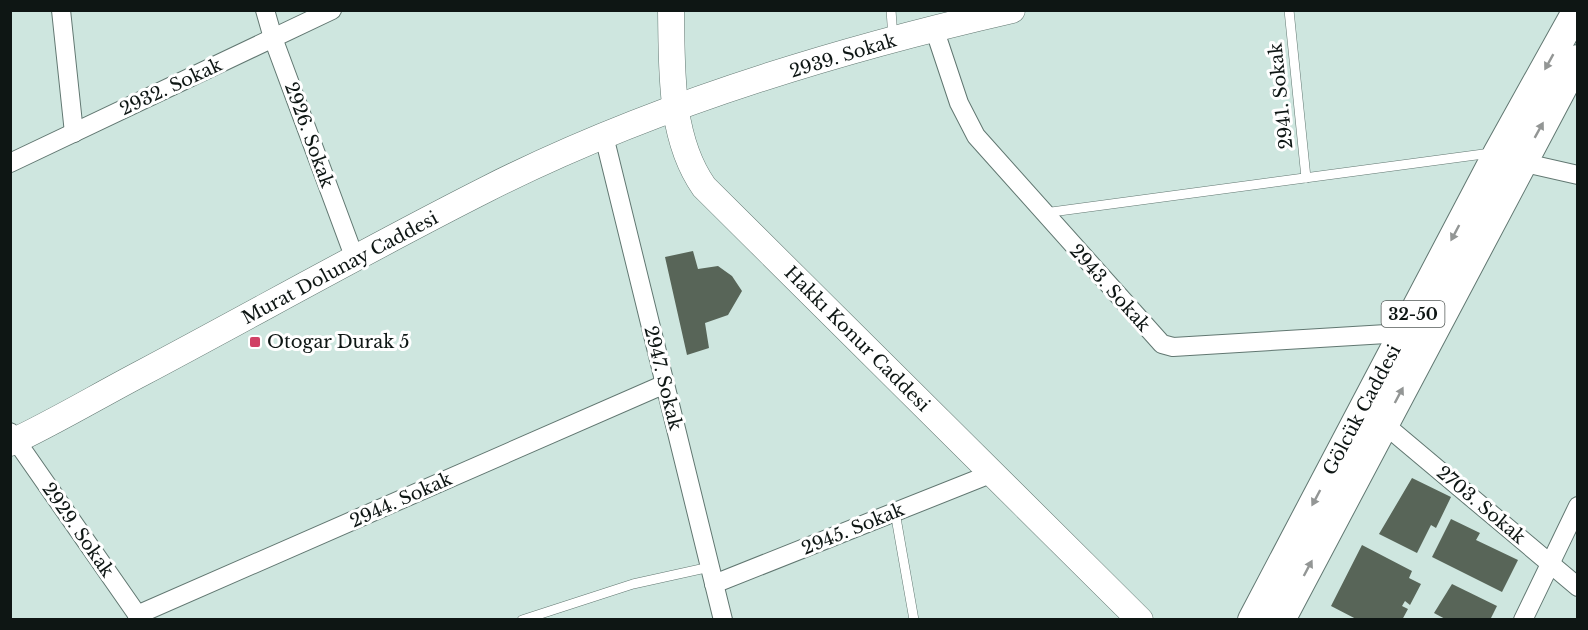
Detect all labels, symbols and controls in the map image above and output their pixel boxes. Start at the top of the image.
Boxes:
street label: 2939. Sokak [787,29,899,83]
street label: 2941. Sokak [1264,42,1298,150]
one-way arrow [1544,53,1554,70]
street label: 2932. Sokak [116,54,226,120]
street label: 2926. Sokak [280,79,338,191]
one-way arrow [1534,121,1544,138]
street label: Murat Dolunay Caddesi [238,207,442,329]
one-way arrow [1451,224,1461,242]
street label: 2943. Sokak [1065,240,1155,336]
street label: Hakkı Konur Caddesi [780,262,934,416]
road number: 32-50 [1382,301,1444,327]
street label: 2947. Sokak [639,324,687,432]
place label: Otogar Durak 5 [267,331,409,353]
marker: Otogar Durak 5 [248,335,262,349]
street label: Gölcük Caddesi [1318,341,1406,479]
one-way arrow [1394,386,1404,403]
street label: 2703. Sokak [1432,461,1530,549]
street label: 2944. Sokak [347,468,455,532]
street label: 2929. Sokak [37,479,119,581]
one-way arrow [1311,490,1321,507]
street label: 2945. Sokak [798,498,908,560]
one-way arrow [1303,559,1313,576]

